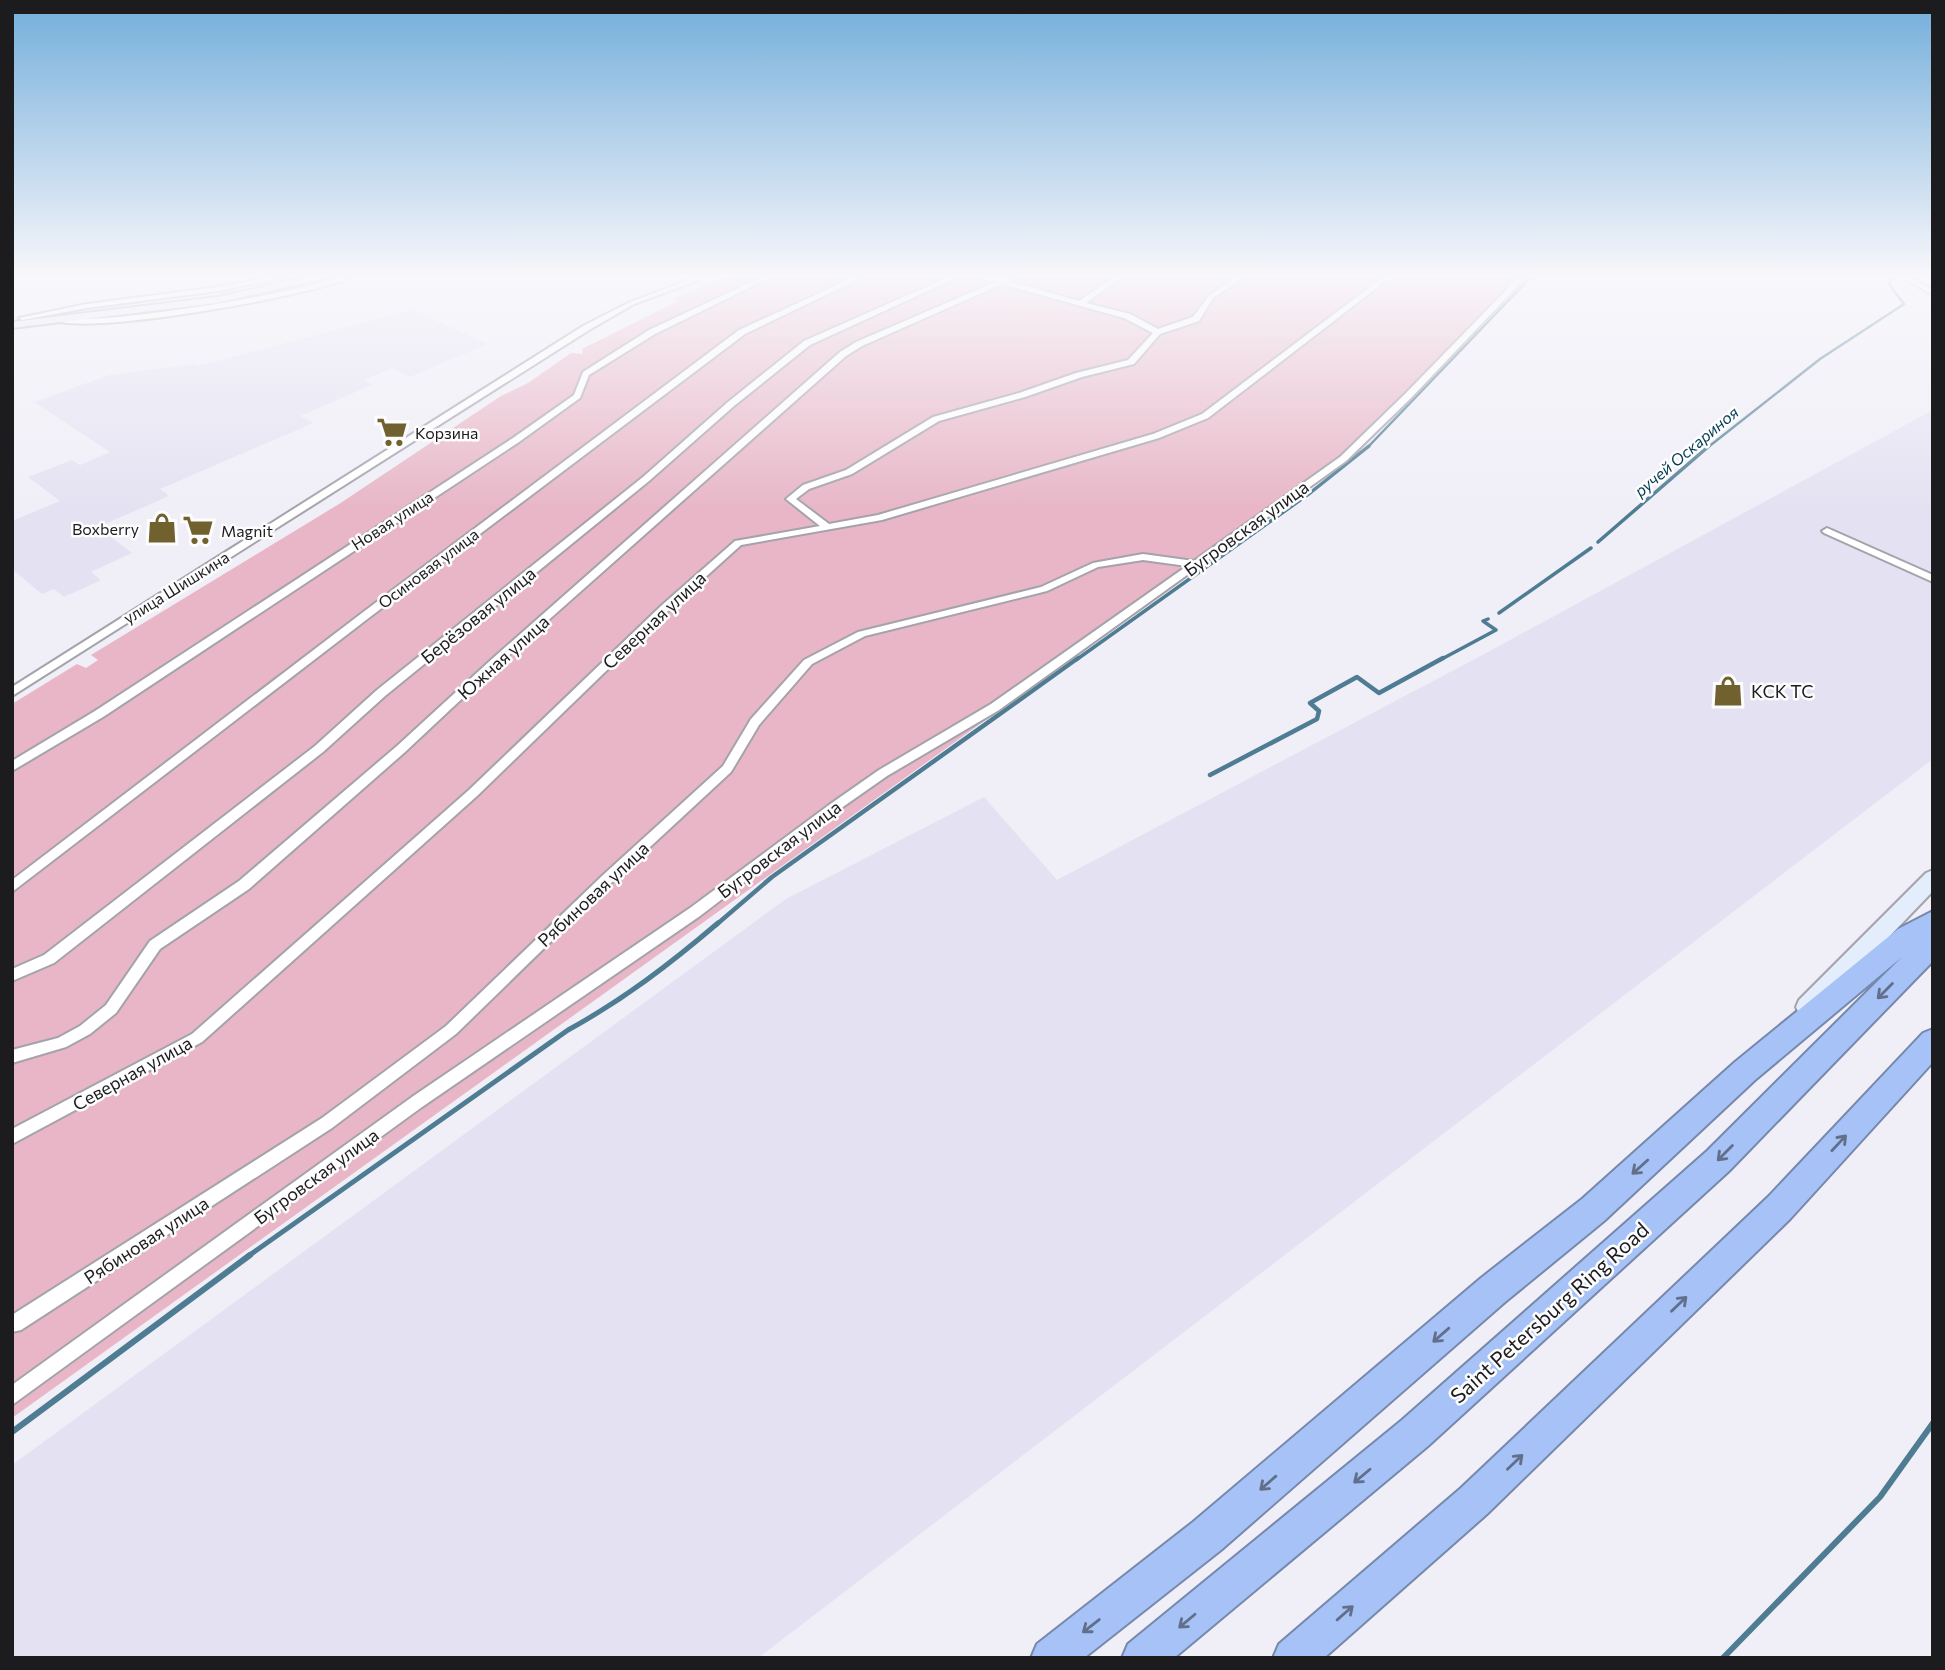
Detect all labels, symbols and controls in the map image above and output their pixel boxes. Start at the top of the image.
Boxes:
water label: ручей Оскариноя [1629,402,1742,501]
supermarket icon: Корзина [375,415,409,449]
place label: Корзина [415,423,478,442]
street label: Бугровская улица [1179,475,1313,581]
street label: Новая улица [348,487,436,553]
shop icon: Boxberry [145,511,179,545]
supermarket icon: Magnit [181,513,215,547]
place label: Boxberry [72,519,139,538]
place label: Magnit [221,521,273,540]
street label: Осиновая улица [374,524,482,612]
street label: улица Шишкина [120,547,232,627]
street label: Берёзовая улица [416,562,540,668]
street label: Северная улица [598,567,710,673]
street label: Южная улица [453,610,553,704]
shop icon: КСК ТС [1711,674,1745,708]
place label: КСК ТС [1751,680,1814,702]
street label: Бугровская улица [713,795,845,903]
street label: Рябиновая улица [533,837,653,951]
one-way arrow [1876,982,1893,999]
street label: Северная улица [68,1031,196,1115]
street label: Бугровская улица [249,1123,383,1229]
one-way arrow [1831,1135,1848,1152]
one-way arrow [1717,1144,1734,1161]
one-way arrow [1632,1158,1649,1175]
street label: Рябиновая улица [80,1192,212,1288]
street label: Saint Petersburg Ring Road [1445,1216,1653,1408]
one-way arrow [1670,1296,1687,1313]
one-way arrow [1432,1327,1450,1343]
one-way arrow [1506,1454,1523,1471]
one-way arrow [1354,1468,1372,1484]
one-way arrow [1260,1475,1278,1491]
one-way arrow [1336,1605,1354,1621]
one-way arrow [1178,1613,1196,1629]
one-way arrow [1083,1618,1101,1634]

